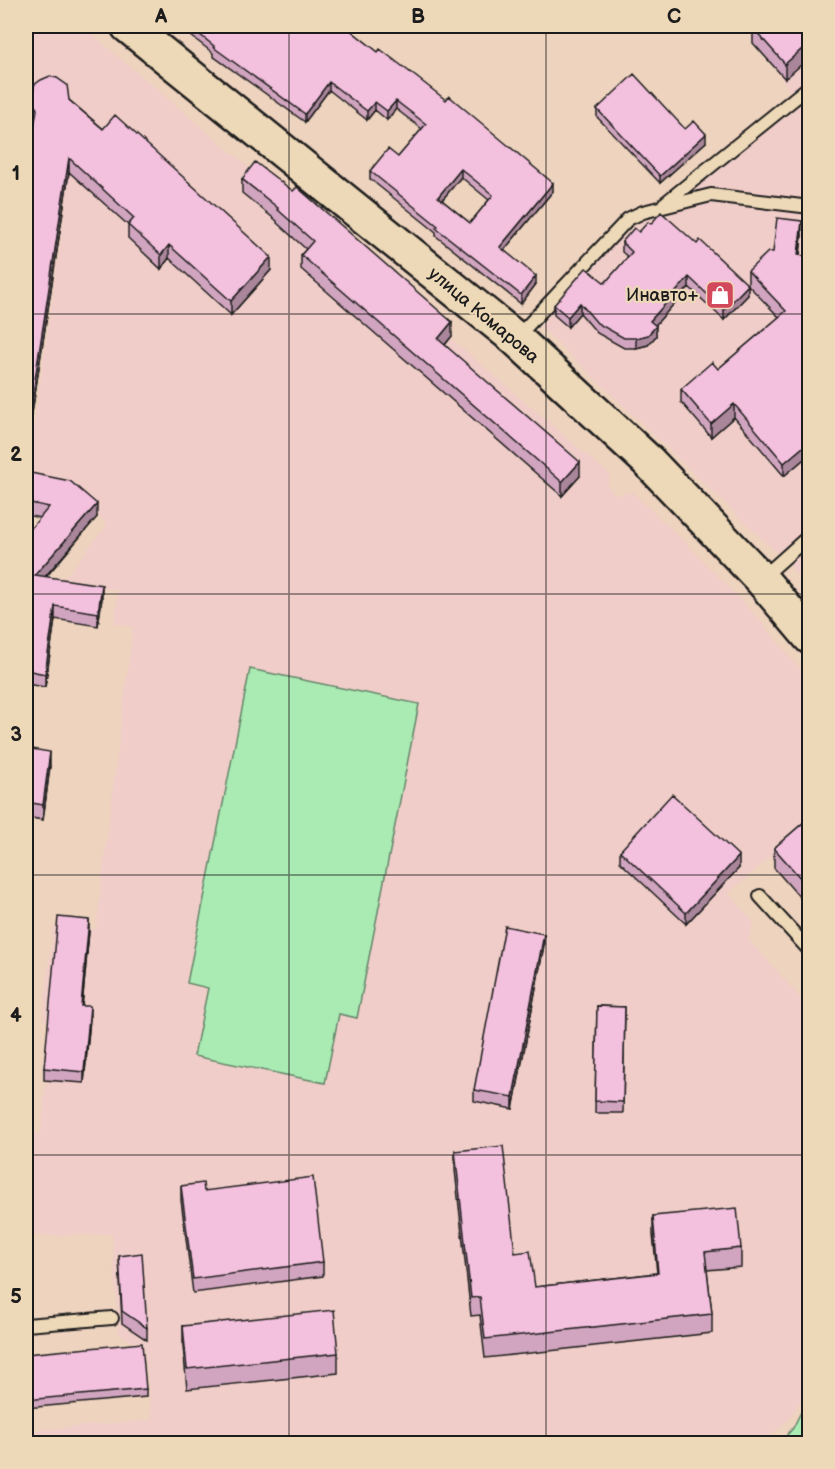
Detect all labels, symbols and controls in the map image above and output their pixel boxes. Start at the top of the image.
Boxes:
text: A [154,5,168,29]
text: B [411,5,425,29]
text: C [667,5,681,29]
text: 1 [12,162,20,186]
street label: улица Комарова [424,263,543,368]
shop icon: Инавто+ [704,279,736,311]
place label: Инавто+ [626,285,699,306]
text: 2 [10,443,22,467]
text: 3 [10,723,22,747]
text: 4 [10,1004,22,1028]
text: 5 [10,1285,22,1309]

